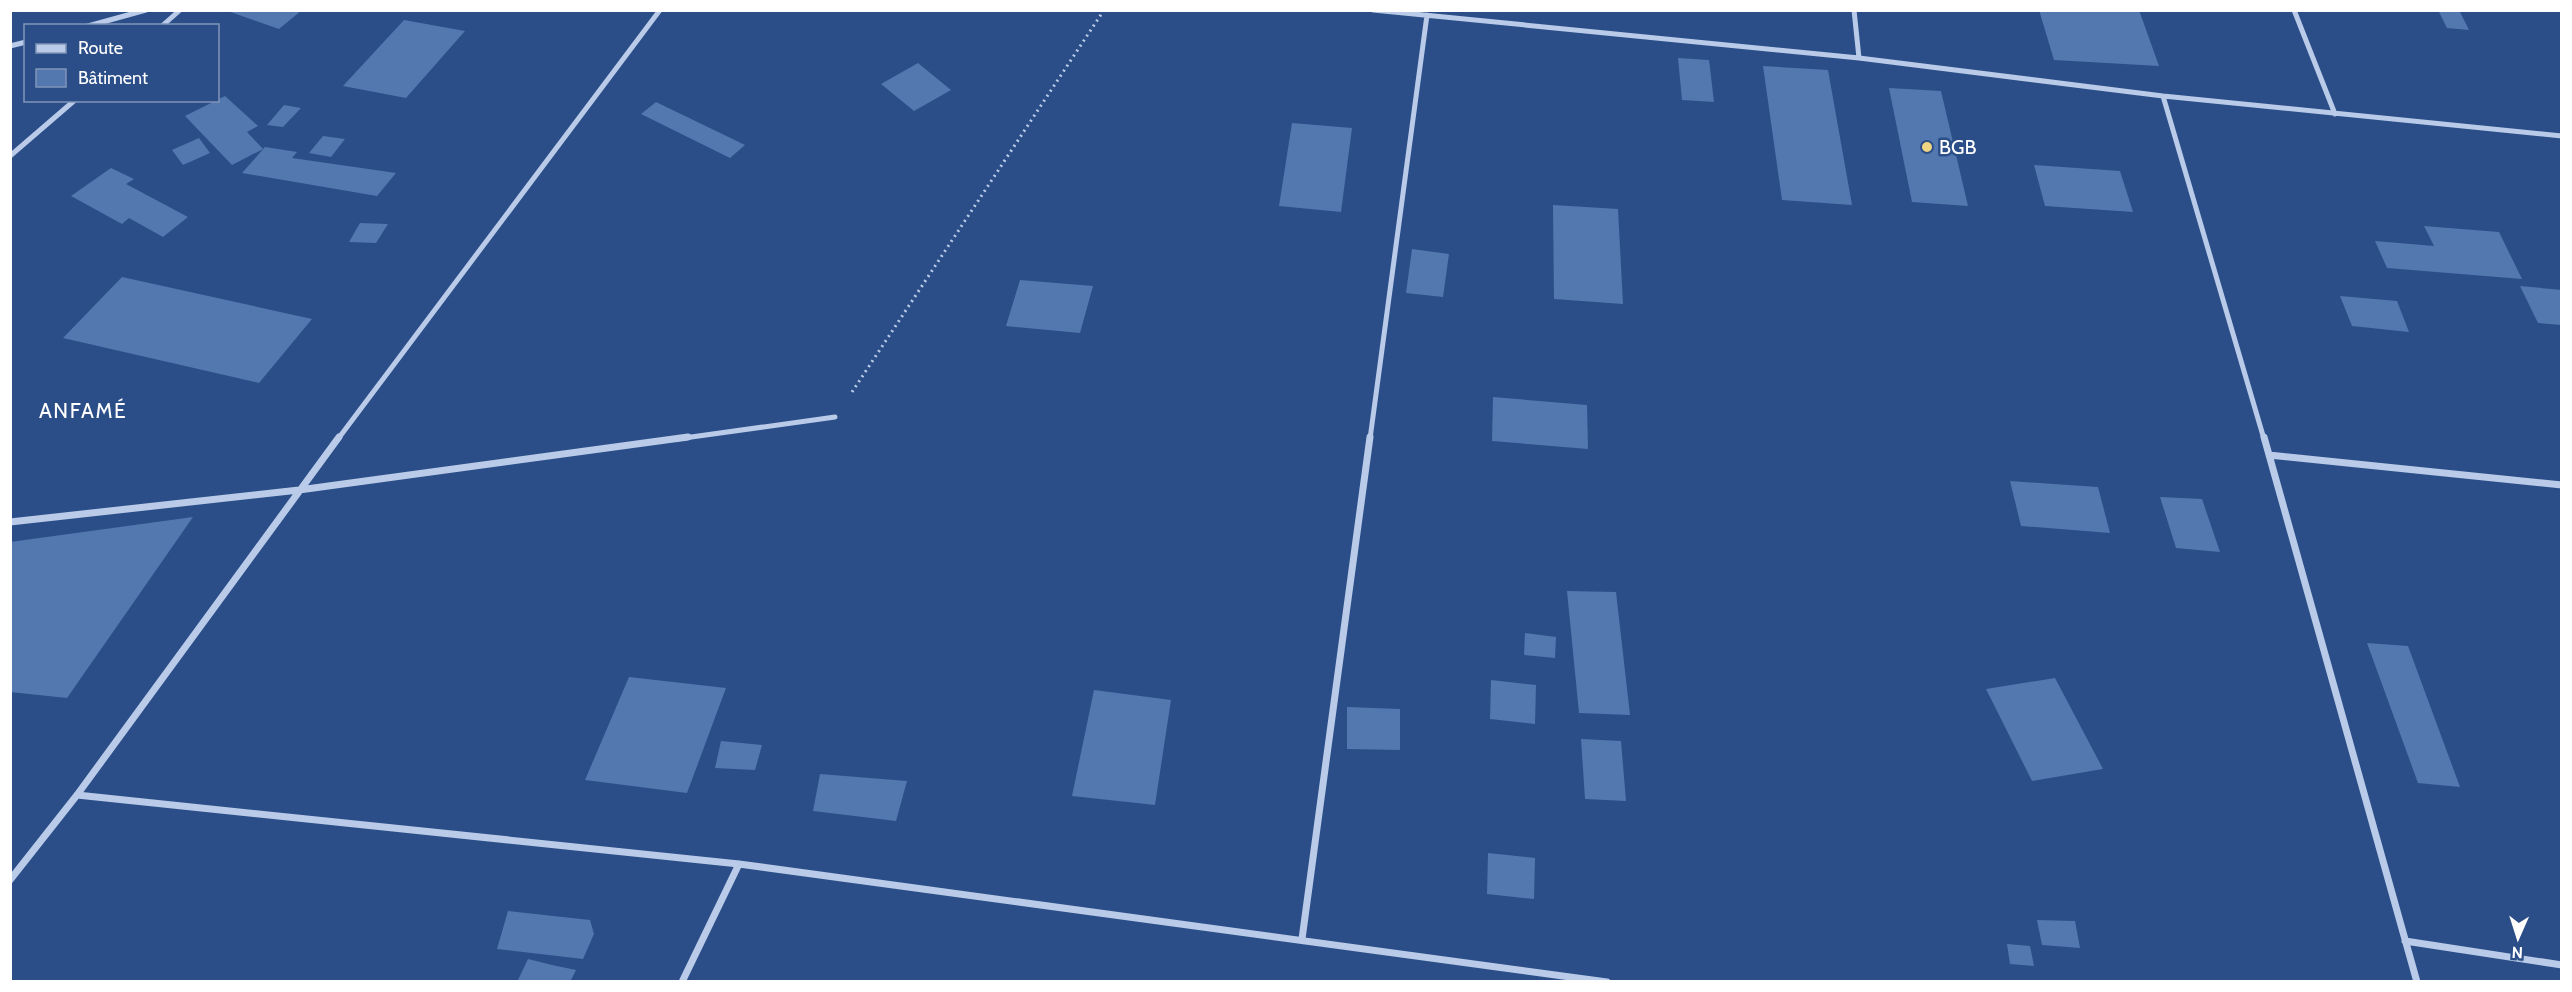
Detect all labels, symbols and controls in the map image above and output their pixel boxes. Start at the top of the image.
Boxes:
legend [24,24,219,102]
text: Route [78,37,123,59]
text: Bâtiment [78,67,148,89]
place label: BGB [1939,135,1976,159]
marker: BGB [1920,140,1934,154]
district label: ANFAMÉ [39,398,127,423]
north arrow [2488,908,2548,968]
text: N [2511,943,2523,962]

